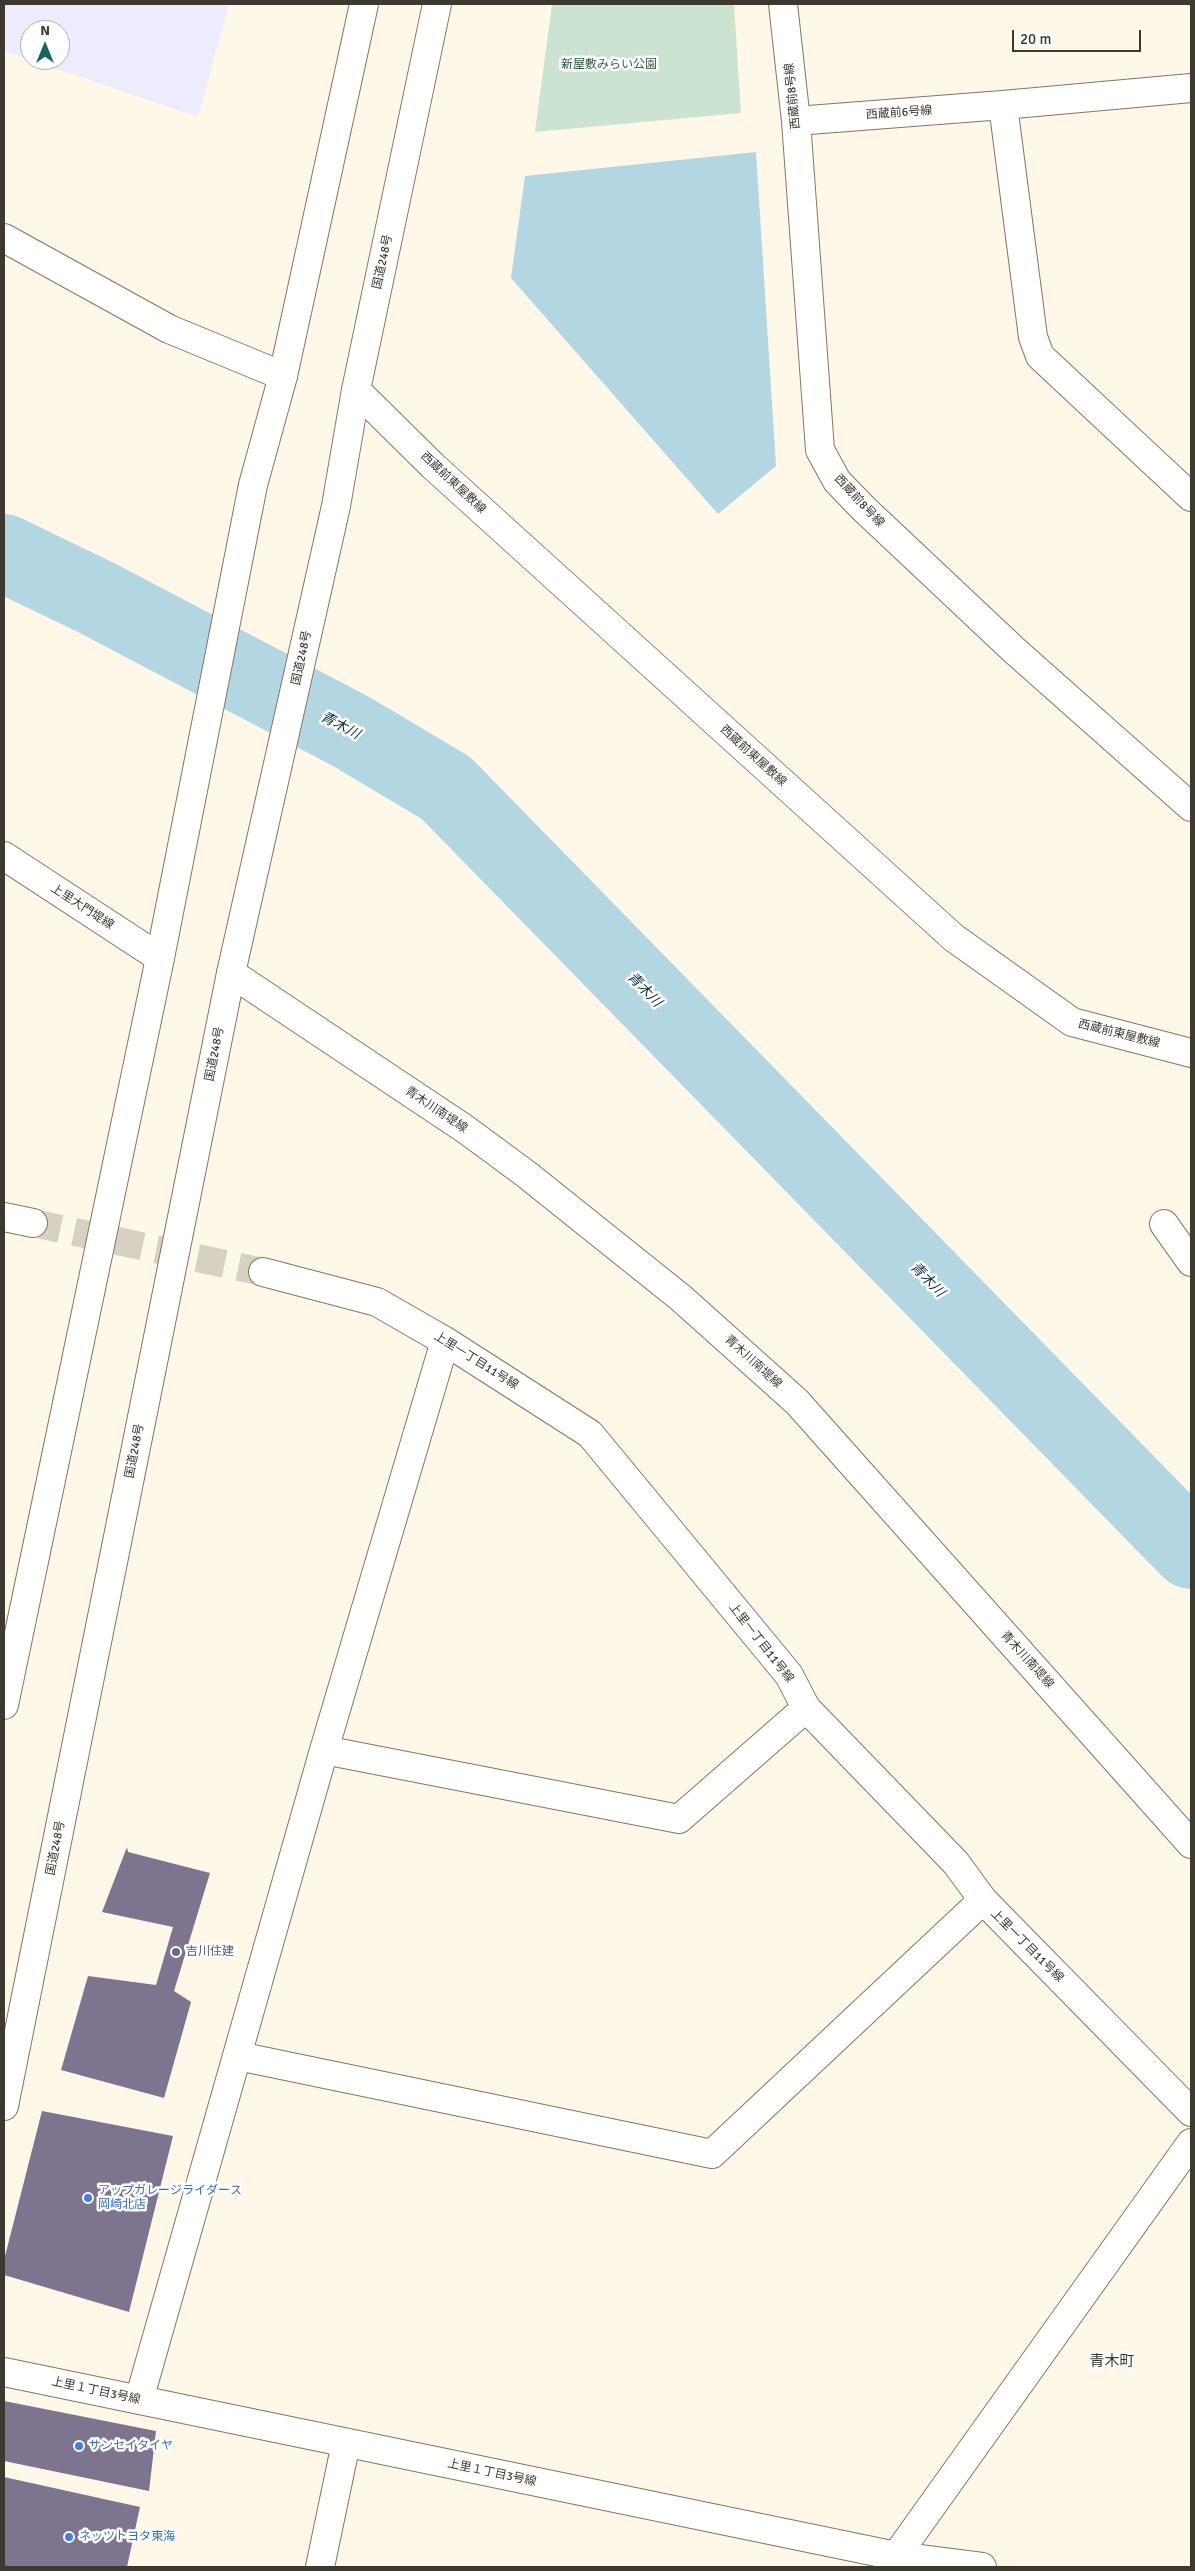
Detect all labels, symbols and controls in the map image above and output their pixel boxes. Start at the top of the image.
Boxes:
north arrow [20,20,70,70]
scale bar [1015,20,1144,52]
text: N [40,22,50,39]
text: 20 m [1020,30,1051,48]
park label: 新屋敷みらい公園 [561,58,657,72]
street label: 西蔵前8号線 [782,62,804,130]
street label: 西蔵前6号線 [865,103,933,123]
street label: 国道248号 [370,233,396,291]
street label: 西蔵前東屋敷線 [417,449,489,517]
street label: 西蔵前8号線 [831,472,887,530]
street label: 国道248号 [289,629,315,687]
water label: 青木川 [318,709,362,743]
street label: 西蔵前東屋敷線 [717,723,789,789]
street label: 上里大門堤線 [48,881,116,933]
water label: 青木川 [623,969,665,1011]
street label: 西蔵前東屋敷線 [1077,1017,1161,1051]
street label: 国道248号 [203,1025,227,1083]
street label: 青木川南堤線 [402,1084,470,1136]
water label: 青木川 [906,1259,948,1301]
street label: 上里一丁目11号線 [431,1329,521,1393]
street label: 青木川南堤線 [721,1333,785,1391]
street label: 国道248号 [123,1422,147,1480]
street label: 上里一丁目11号線 [725,1600,797,1686]
street label: 青木川南堤線 [998,1628,1056,1692]
street label: 国道248号 [44,1819,68,1877]
street label: 上里一丁目11号線 [988,1907,1066,1985]
place label: 吉川住建 [186,1945,234,1959]
marker: 吉川住建 [170,1946,182,1958]
place label: アップガレージライダース 岡崎北店 [98,2184,242,2212]
marker: アップガレージライダース 岡崎北店 [82,2192,94,2204]
district label: 青木町 [1090,2353,1134,2371]
street label: 上里１丁目3号線 [50,2375,142,2407]
place label: サンセイタイヤ [89,2439,173,2453]
marker: サンセイタイヤ [73,2440,85,2452]
street label: 上里１丁目3号線 [446,2457,538,2489]
place label: ネッツトヨタ東海 [79,2530,175,2544]
marker: ネッツトヨタ東海 [63,2531,75,2543]

